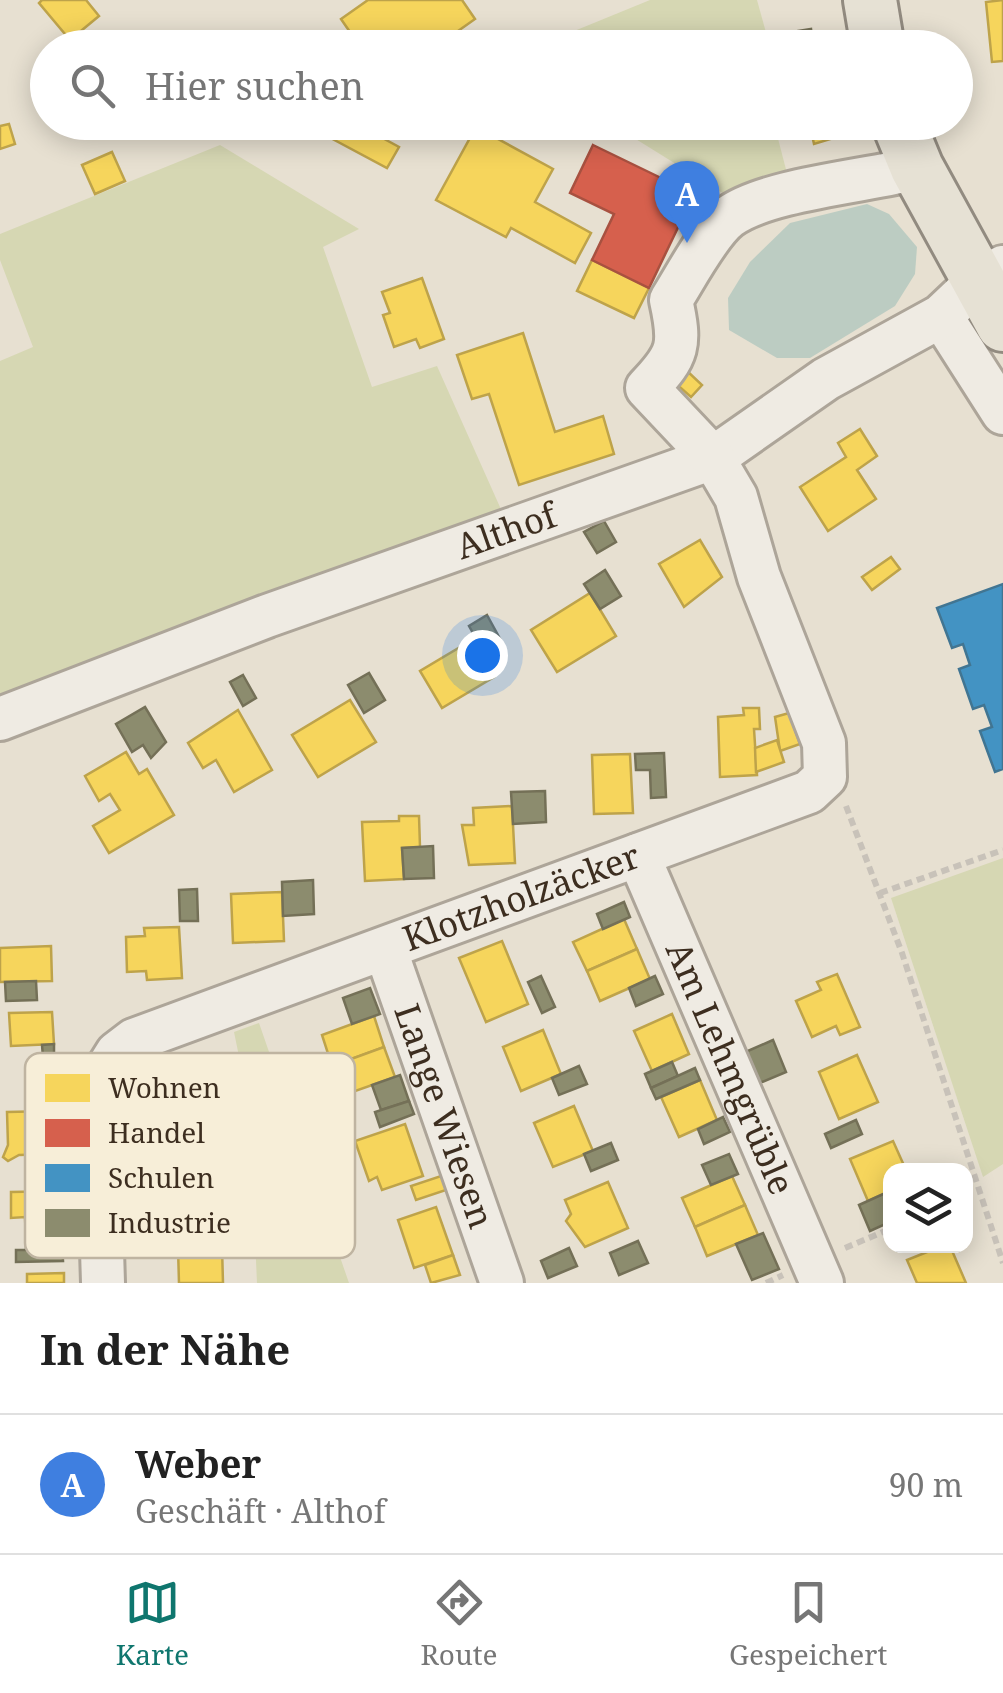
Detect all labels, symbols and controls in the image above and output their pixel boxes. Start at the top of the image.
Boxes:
search box [30,30,973,140]
icon: search [65,58,120,113]
text: Hier suchen [145,59,364,111]
pin: A [654,160,720,243]
street label: Althof [449,489,565,569]
your location [457,630,508,681]
street label: Klotzholzäcker [396,831,646,961]
street label: Am Lehmgrüble [656,934,806,1201]
street label: Lange Wiesen [384,997,506,1234]
legend [25,1053,355,1258]
text: Wohnen [108,1068,221,1106]
text: Handel [108,1113,205,1151]
text: Schulen [108,1158,214,1196]
map controls [883,1163,973,1253]
button: layers [883,1163,973,1253]
text: Industrie [108,1203,231,1241]
text: In der Nähe [40,1320,290,1377]
text: Weber [135,1437,261,1489]
text: A [60,1463,85,1506]
text: 90 m [889,1463,963,1506]
text: Geschäft · Althof [135,1489,386,1532]
tab: Karte [116,1575,189,1673]
tab: Route [420,1575,498,1673]
tab: Gespeichert [729,1575,887,1673]

